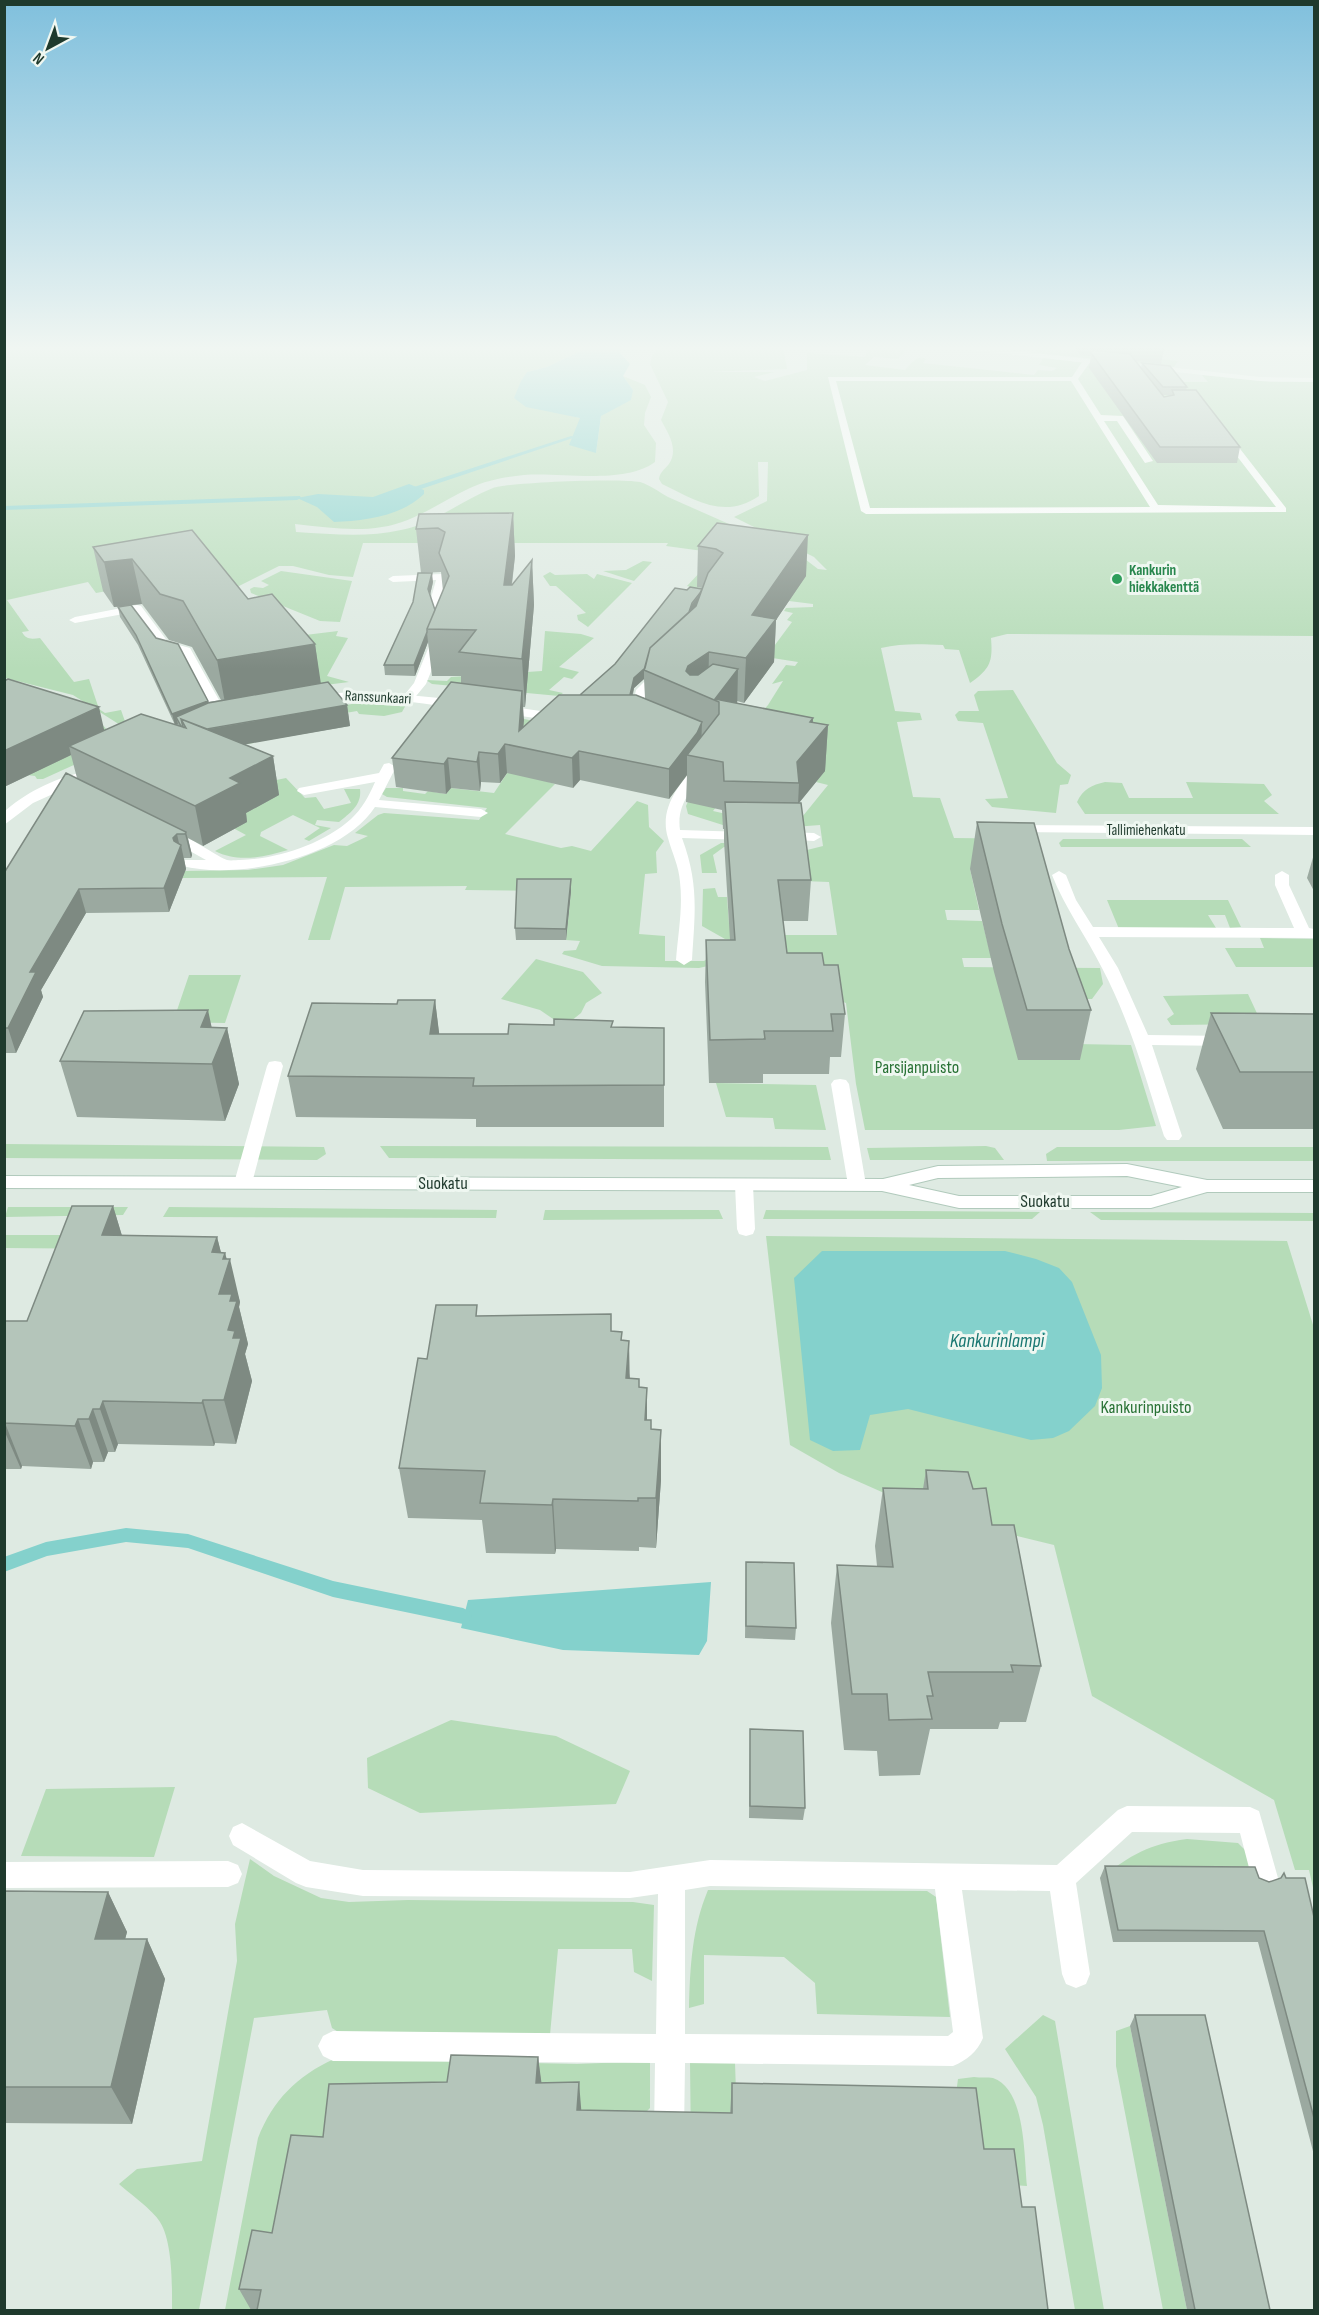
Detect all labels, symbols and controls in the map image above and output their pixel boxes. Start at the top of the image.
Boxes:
north arrow [18,18,78,78]
text: N [30,48,49,68]
place label: Kankurin hiekkakenttä [1129,561,1199,597]
marker: Kankurin hiekkakenttä [1110,572,1124,586]
street label: Ranssunkaari [344,686,412,709]
street label: Tallimiehenkatu [1106,821,1186,840]
park label: Parsijanpuisto [875,1057,959,1078]
street label: Suokatu [418,1173,468,1194]
street label: Suokatu [1020,1191,1070,1212]
water label: Kankurinlampi [950,1329,1046,1353]
park label: Kankurinpuisto [1101,1397,1191,1418]

